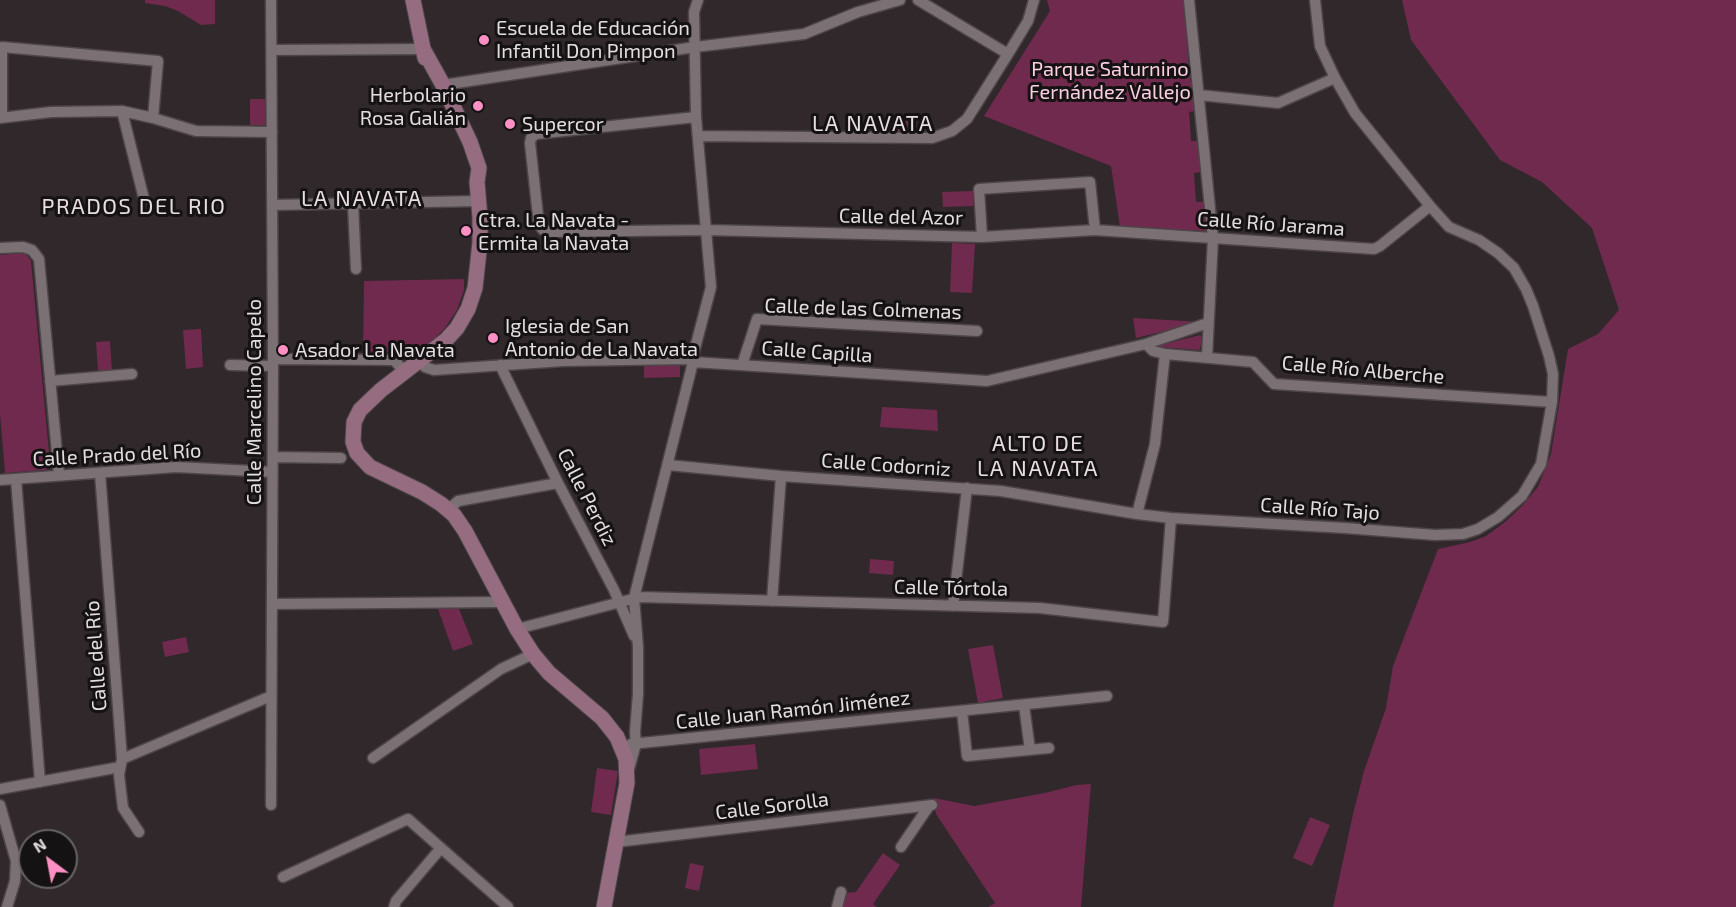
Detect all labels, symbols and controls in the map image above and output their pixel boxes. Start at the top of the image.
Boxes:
place label: Escuela de Educación Infantil Don Pimpon [496,16,690,63]
marker: Escuela de Educación Infantil Don Pimpon [477,33,491,47]
park label: Parque Saturnino Fernández Vallejo [1029,57,1191,104]
place label: Herbolario Rosa Galián [360,83,466,130]
marker: Herbolario Rosa Galián [471,99,485,113]
district label: LA NAVATA [812,111,934,137]
place label: Supercor [522,112,604,136]
marker: Supercor [503,117,517,131]
district label: LA NAVATA [301,186,423,212]
district label: PRADOS DEL RIO [41,194,227,220]
street label: Calle del Azor [839,204,963,230]
street label: Calle Río Jarama [1196,207,1346,241]
place label: Ctra. La Navata - Ermita la Navata [478,208,629,255]
marker: Ctra. La Navata - Ermita la Navata [459,224,473,238]
street label: Calle de las Colmenas [764,294,962,324]
street label: Calle Marcelino Capelo [242,299,266,505]
place label: Iglesia de San Antonio de La Navata [505,314,698,361]
marker: Iglesia de San Antonio de La Navata [486,331,500,345]
street label: Calle Capilla [761,336,873,368]
place label: Asador La Navata [295,338,455,362]
marker: Asador La Navata [276,343,290,357]
street label: Calle Río Alberche [1281,351,1445,389]
district label: ALTO DE LA NAVATA [977,431,1099,482]
street label: Calle Prado del Río [32,439,202,471]
street label: Calle Perdiz [552,444,622,550]
street label: Calle Codorniz [820,449,952,481]
street label: Calle Río Tajo [1259,493,1381,525]
street label: Calle Tórtola [894,575,1008,601]
street label: Calle del Río [80,600,112,712]
street label: Calle Juan Ramón Jiménez [675,686,911,734]
street label: Calle Sorolla [714,787,830,825]
north arrow [18,829,78,889]
text: N [29,834,49,856]

